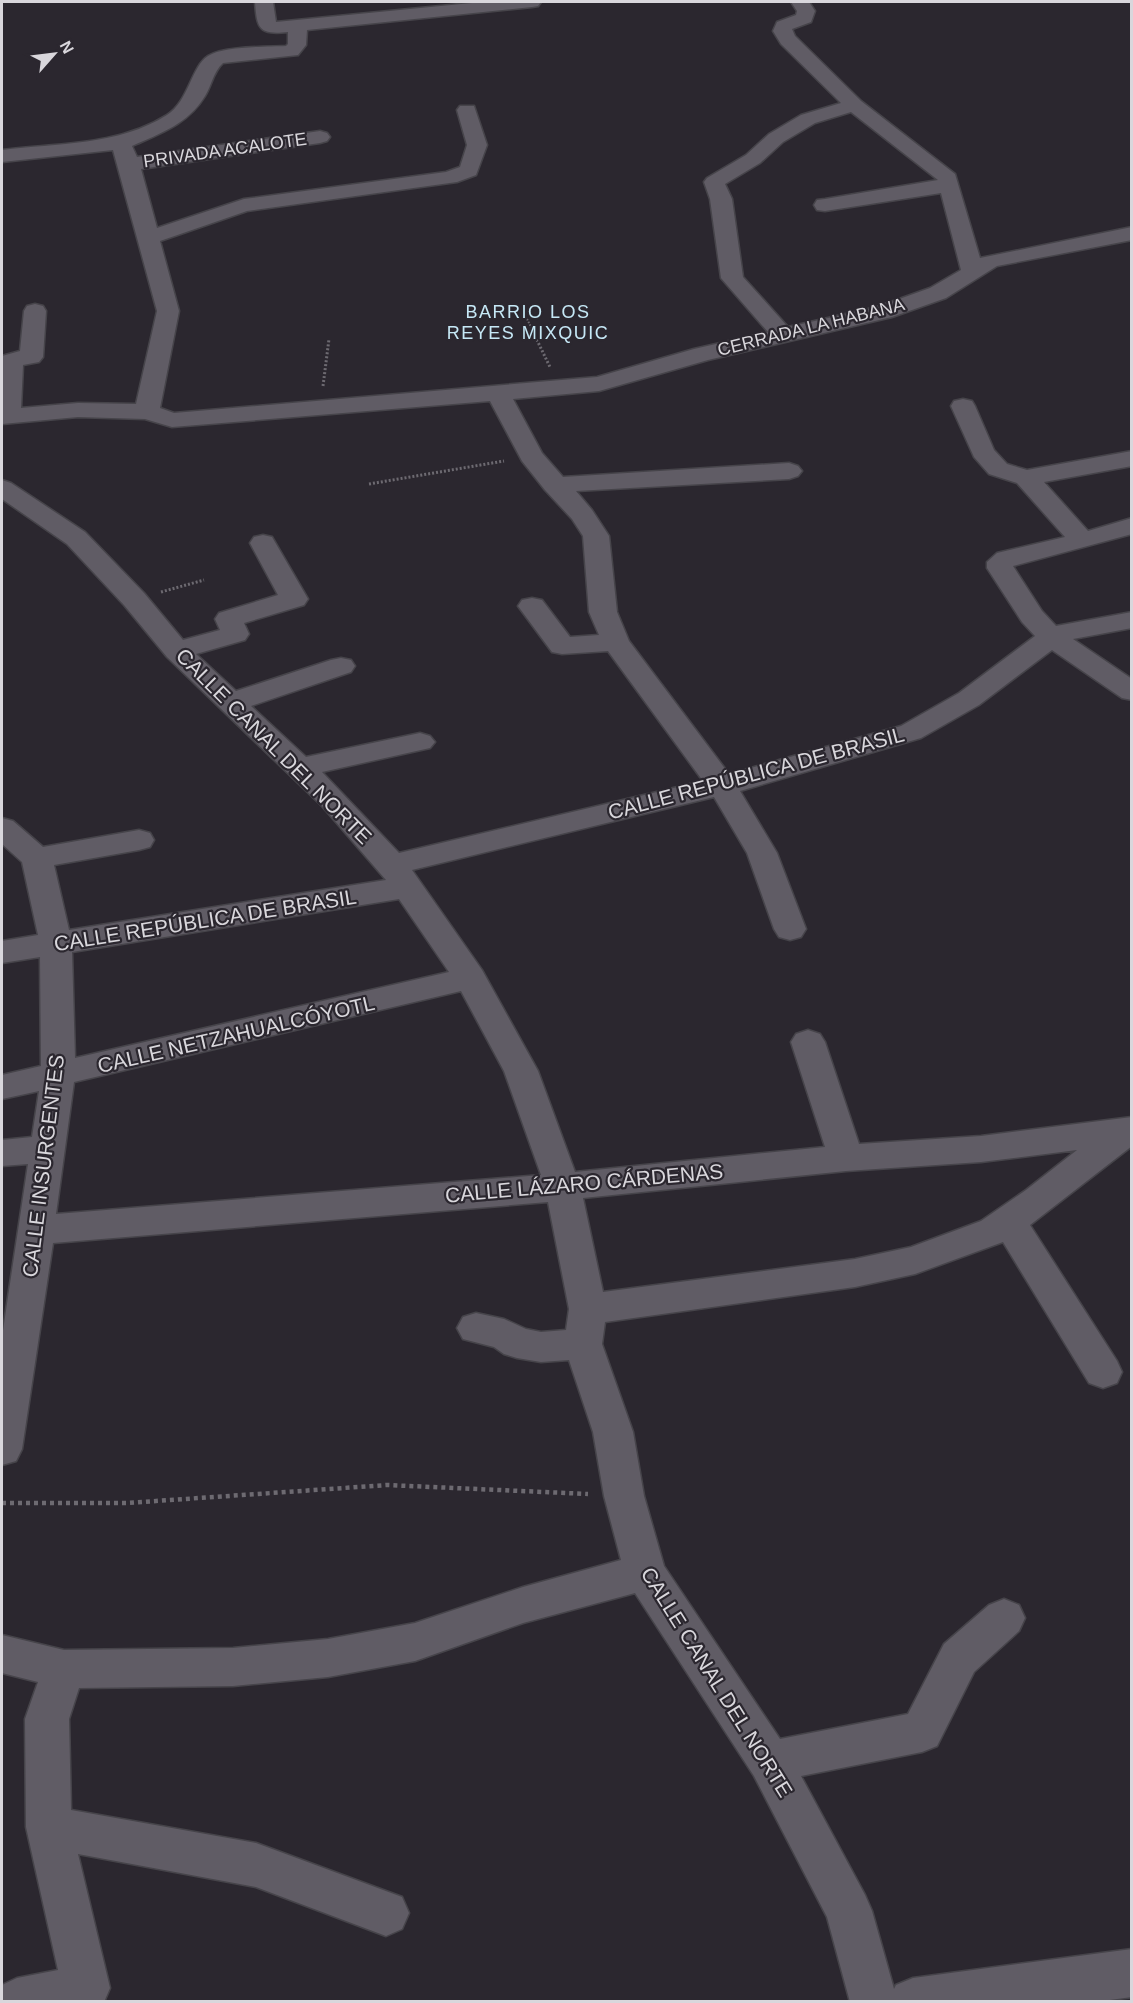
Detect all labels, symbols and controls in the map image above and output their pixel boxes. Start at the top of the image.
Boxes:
north arrow [24,24,84,84]
text: N [57,38,77,56]
street label: PRIVADA ACALOTE [142,129,308,171]
street label: CERRADA LA HABANA [715,294,907,360]
district label: BARRIO LOS REYES MIXQUIC [447,302,609,343]
street label: CALLE CANAL DEL NORTE [172,644,376,848]
street label: CALLE REPÚBLICA DE BRASIL [605,722,907,824]
street label: CALLE REPÚBLICA DE BRASIL [52,885,358,955]
street label: CALLE NETZAHUALCÓYOTL [95,991,377,1077]
street label: CALLE INSURGENTES [18,1053,68,1279]
street label: CALLE LÁZARO CÁRDENAS [444,1159,724,1207]
street label: CALLE CANAL DEL NORTE [637,1563,797,1801]

